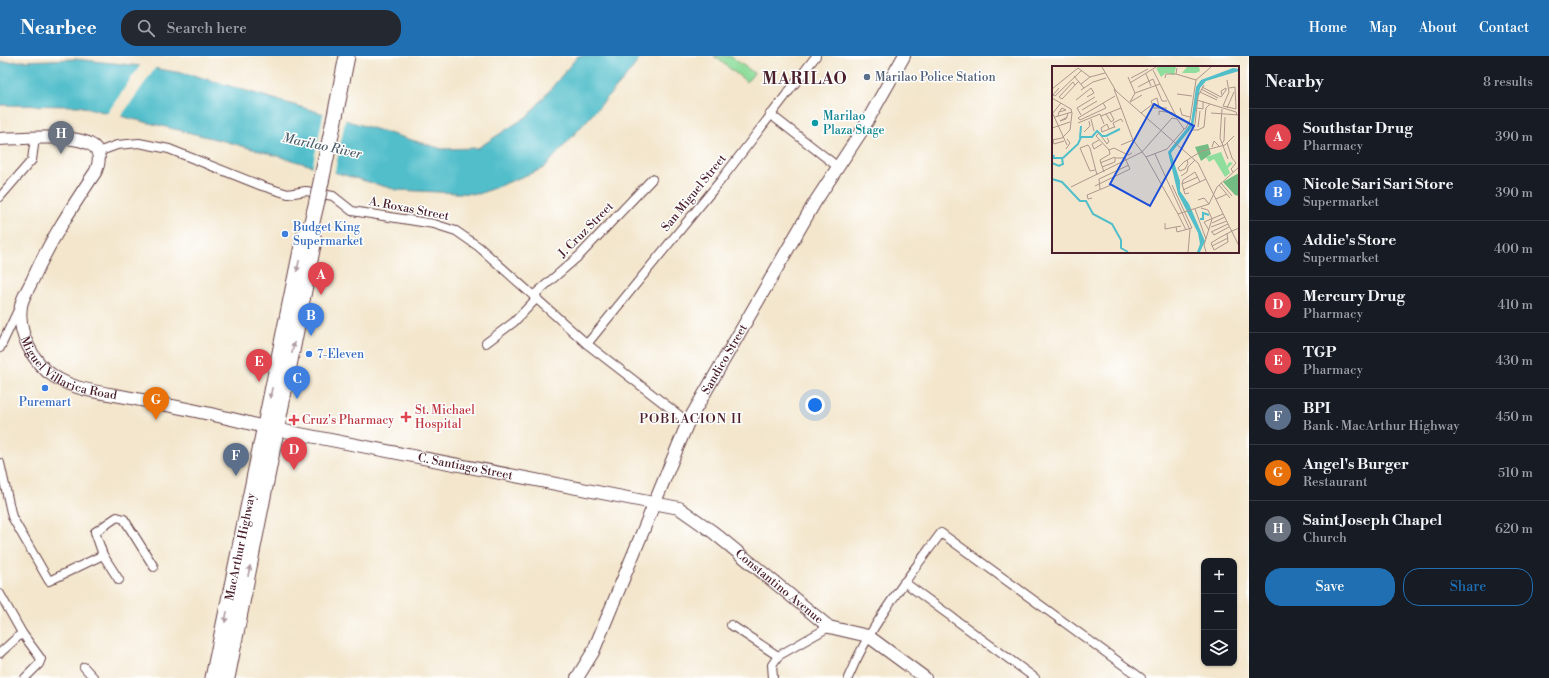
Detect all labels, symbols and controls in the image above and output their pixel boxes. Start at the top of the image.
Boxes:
search box [121,10,401,46]
text: Nearbee [20,16,97,40]
icon: search [135,17,157,39]
text: Search here [167,19,247,38]
text: Home [1309,19,1347,37]
text: Map [1369,19,1397,37]
text: About [1419,19,1457,37]
text: Contact [1479,19,1529,37]
inset map [1052,66,1239,253]
district label: MARILAO [762,69,848,89]
place label: Marilao Police Station [875,70,996,85]
text: Nearby [1265,71,1324,93]
marker: Marilao Police Station [862,72,872,82]
text: 8 results [1483,74,1533,90]
place label: Marilao Plaza Stage [823,109,885,138]
marker: Marilao Plaza Stage [810,118,820,128]
text: Southstar Drug [1303,119,1413,138]
pin: H [48,121,74,154]
text: A [1273,129,1283,145]
text: 390 m [1495,129,1533,145]
water label: Marilao River [281,130,364,162]
text: Pharmacy [1303,138,1363,154]
street label: San Miguel Street [658,151,730,235]
text: Nicole Sari Sari Store [1303,175,1454,194]
text: B [1273,185,1283,201]
text: 390 m [1495,185,1533,201]
street label: A. Roxas Street [367,194,451,224]
text: Supermarket [1303,194,1379,210]
street label: J. Cruz Street [555,199,617,261]
place label: Budget King Supermarket [292,220,364,249]
marker: Budget King Supermarket [280,229,290,239]
text: Addie's Store [1303,231,1396,250]
text: C [1273,241,1283,257]
text: 400 m [1494,241,1533,257]
text: Supermarket [1303,250,1379,266]
one-way arrow [294,260,300,272]
pin: A [308,262,334,295]
text: Mercury Drug [1303,287,1405,306]
text: D [1273,297,1283,313]
text: 410 m [1497,297,1533,313]
pin: B [298,303,324,336]
text: Pharmacy [1303,306,1363,322]
street label: Sandico Street [698,321,751,397]
street label: Miguel Villarica Road [17,334,118,403]
one-way arrow [290,341,296,354]
text: TGP [1303,343,1336,362]
place label: 7-Eleven [317,347,364,362]
pin: E [246,349,272,382]
marker: 7-Eleven [304,349,314,359]
text: E [1273,353,1283,369]
text: 430 m [1495,353,1533,369]
text: Pharmacy [1303,362,1363,378]
pin: C [284,366,310,399]
marker: Puremart [40,383,50,393]
pin: G [143,387,169,420]
one-way arrow [268,387,274,400]
place label: Puremart [19,395,72,410]
your location [805,395,825,415]
text: BPI [1303,399,1331,418]
place label: St. Michael Hospital [415,403,475,432]
text: F [1273,409,1283,425]
text: 450 m [1495,409,1533,425]
marker: St. Michael Hospital [400,411,412,423]
district label: POBLACION II [639,411,743,427]
place label: Cruz's Pharmacy [302,413,394,428]
marker: Cruz's Pharmacy [289,415,299,425]
text: Bank · MacArthur Highway [1303,418,1459,434]
pin: D [281,437,307,470]
pin: F [223,443,249,476]
street label: C. Santiago Street [417,450,515,483]
text: Angel's Burger [1303,455,1409,474]
text: G [1273,465,1283,481]
text: 510 m [1498,465,1533,481]
text: Restaurant [1303,474,1368,490]
street label: MacArthur Highway [222,491,258,602]
text: Saint Joseph Chapel [1303,511,1442,530]
text: H [1273,521,1283,537]
text: 620 m [1495,521,1533,537]
text: Church [1303,530,1347,546]
street label: Constantino Avenue [732,546,826,627]
map controls [1201,558,1237,666]
button: + [1201,558,1237,594]
one-way arrow [246,565,252,577]
button: Save [1265,568,1395,606]
button: Share [1403,568,1533,606]
button: − [1201,594,1237,630]
one-way arrow [222,611,228,623]
button: layers [1201,630,1237,666]

